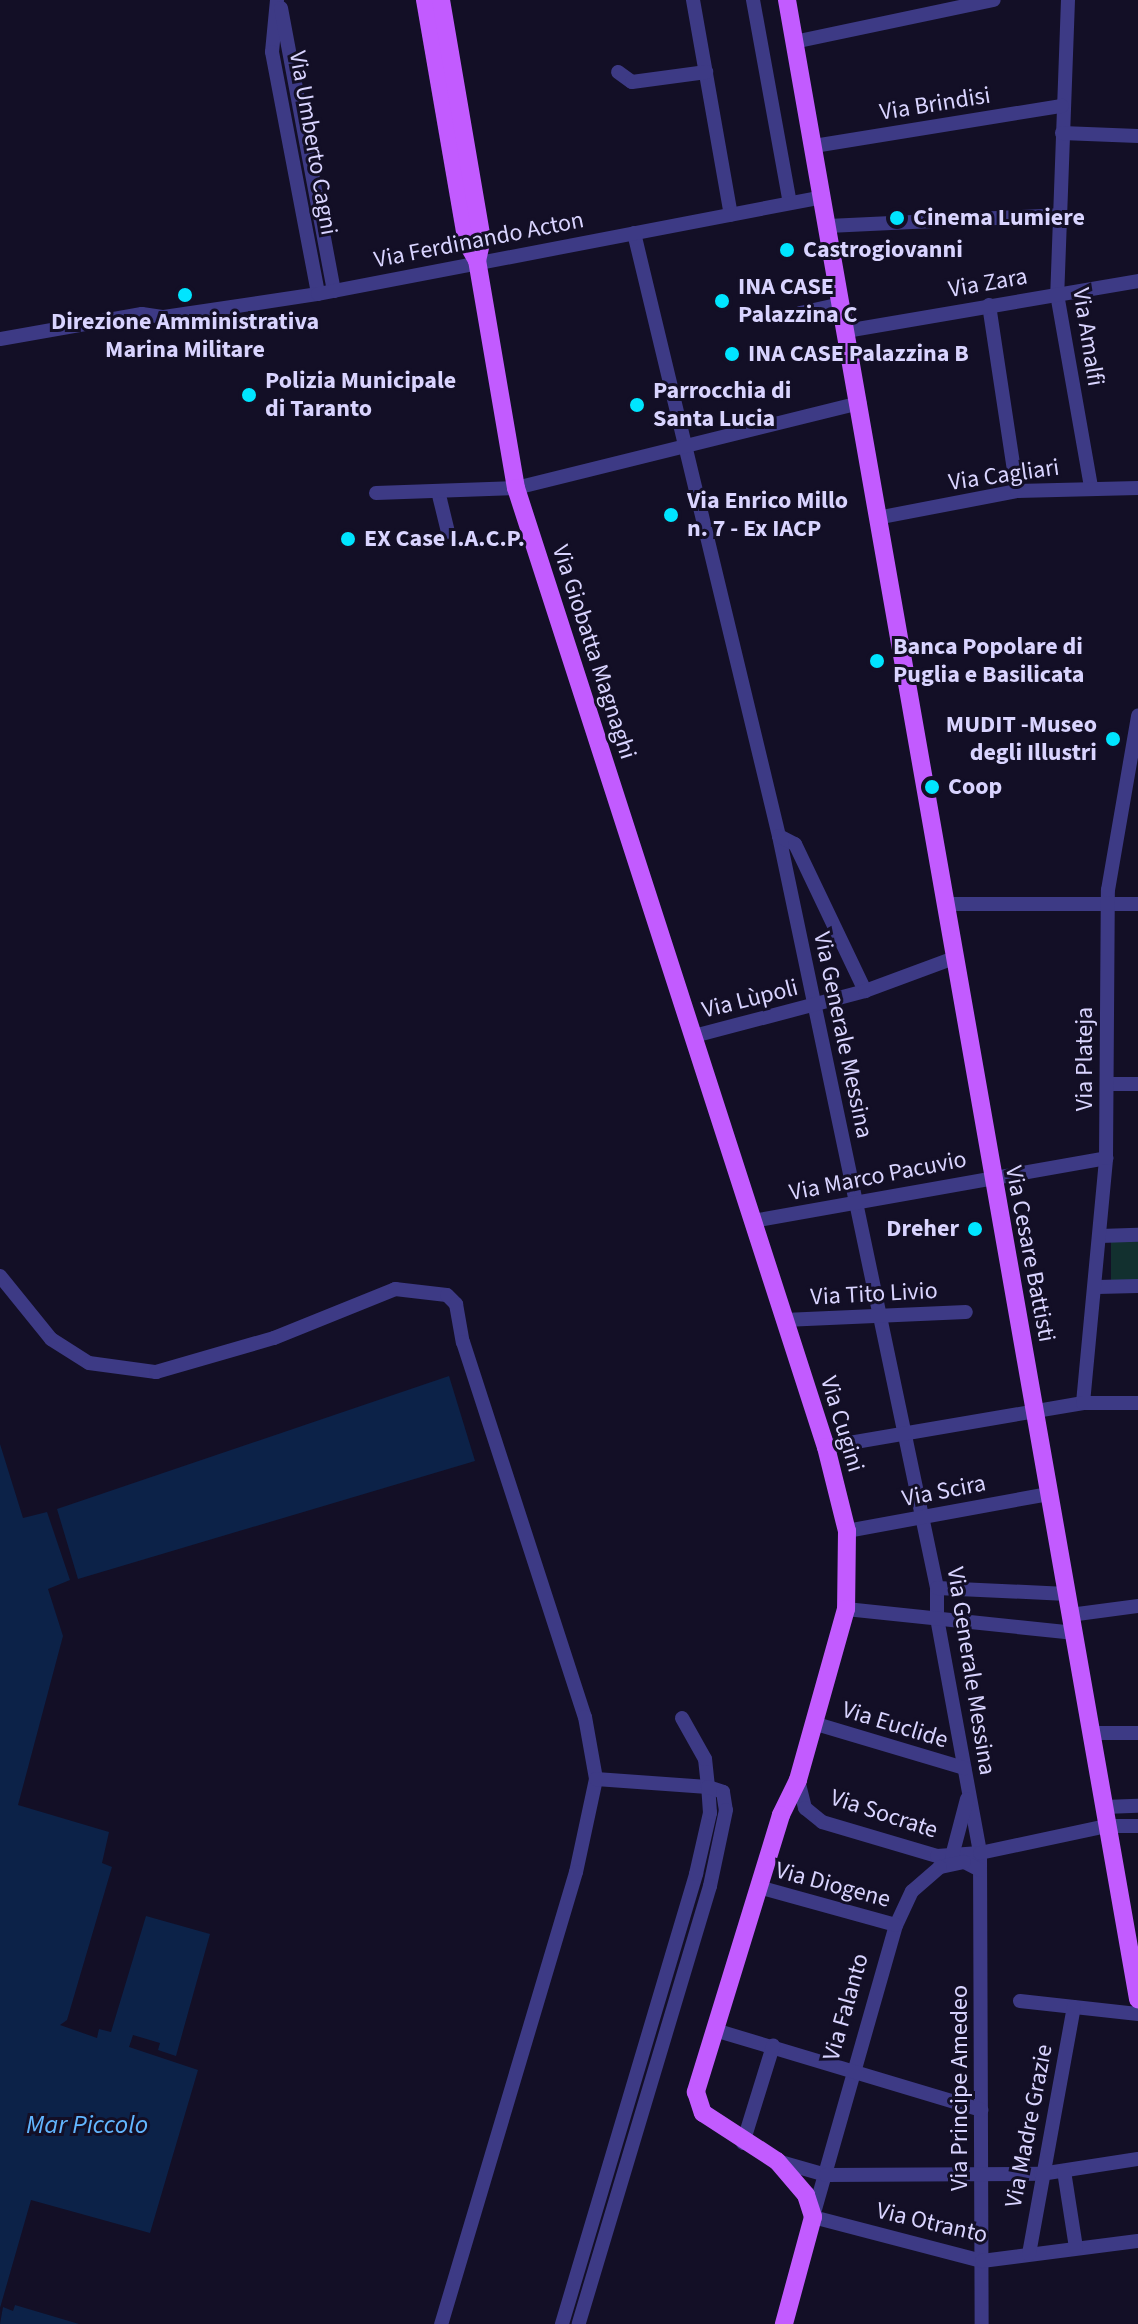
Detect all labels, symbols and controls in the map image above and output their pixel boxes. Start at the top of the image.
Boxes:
street label: Via Umberto Cagni [283,49,343,237]
street label: Via Brindisi [878,81,992,127]
place label: Cinema Lumiere [913,204,1085,232]
street label: Via Ferdinando Acton [372,206,586,274]
marker: Cinema Lumiere [888,209,906,227]
place label: Castrogiovanni [803,236,963,264]
marker: Castrogiovanni [778,241,796,259]
street label: Via Zara [946,262,1030,304]
place label: INA CASE Palazzina C [738,273,858,329]
marker: Direzione Amministrativa Marina Militare [176,286,194,304]
street label: Via Amalfi [1066,286,1110,388]
marker: INA CASE Palazzina C [713,292,731,310]
place label: Direzione Amministrativa Marina Militare [51,308,319,364]
place label: INA CASE Palazzina B [748,340,969,368]
marker: INA CASE Palazzina B [723,345,741,363]
place label: Polizia Municipale di Taranto [265,367,456,423]
place label: Parrocchia di Santa Lucia [653,377,791,433]
marker: Polizia Municipale di Taranto [240,386,258,404]
marker: Parrocchia di Santa Lucia [628,396,646,414]
street label: Via Cagliari [947,453,1061,497]
place label: Via Enrico Millo n. 7 - Ex IACP [687,487,848,543]
marker: Via Enrico Millo n. 7 - Ex IACP [662,506,680,524]
place label: EX Case I.A.C.P. [364,525,525,553]
marker: EX Case I.A.C.P. [339,530,357,548]
street label: Via Giobatta Magnaghi [546,541,642,763]
place label: Banca Popolare di Puglia e Basilicata [893,633,1084,689]
marker: Banca Popolare di Puglia e Basilicata [868,652,886,670]
place label: MUDIT -Museo degli Illustri [946,711,1097,767]
marker: MUDIT -Museo degli Illustri [1104,730,1122,748]
place label: Coop [948,773,1002,801]
marker: Coop [923,778,941,796]
street label: Via Generale Messina [807,929,879,1141]
street label: Via Lùpoli [699,973,801,1025]
street label: Via Plateja [1071,1007,1099,1111]
street label: Via Marco Pacuvio [787,1145,969,1207]
street label: Via Cesare Battisti [999,1163,1061,1345]
place label: Dreher [886,1215,959,1243]
marker: Dreher [966,1220,984,1238]
street label: Via Tito Livio [810,1276,938,1312]
street label: Via Cugini [814,1373,870,1475]
street label: Via Scira [900,1469,988,1513]
street label: Via Generale Messina [940,1565,1002,1777]
street label: Via Euclide [839,1695,951,1755]
street label: Via Socrate [827,1783,941,1845]
street label: Via Diogene [773,1856,893,1914]
street label: Via Falanto [817,1950,875,2064]
street label: Via Principe Amedeo [946,1985,974,2191]
street label: Via Madre Grazie [999,2042,1059,2210]
water label: Mar Piccolo [26,2109,148,2141]
street label: Via Otranto [874,2196,990,2250]

